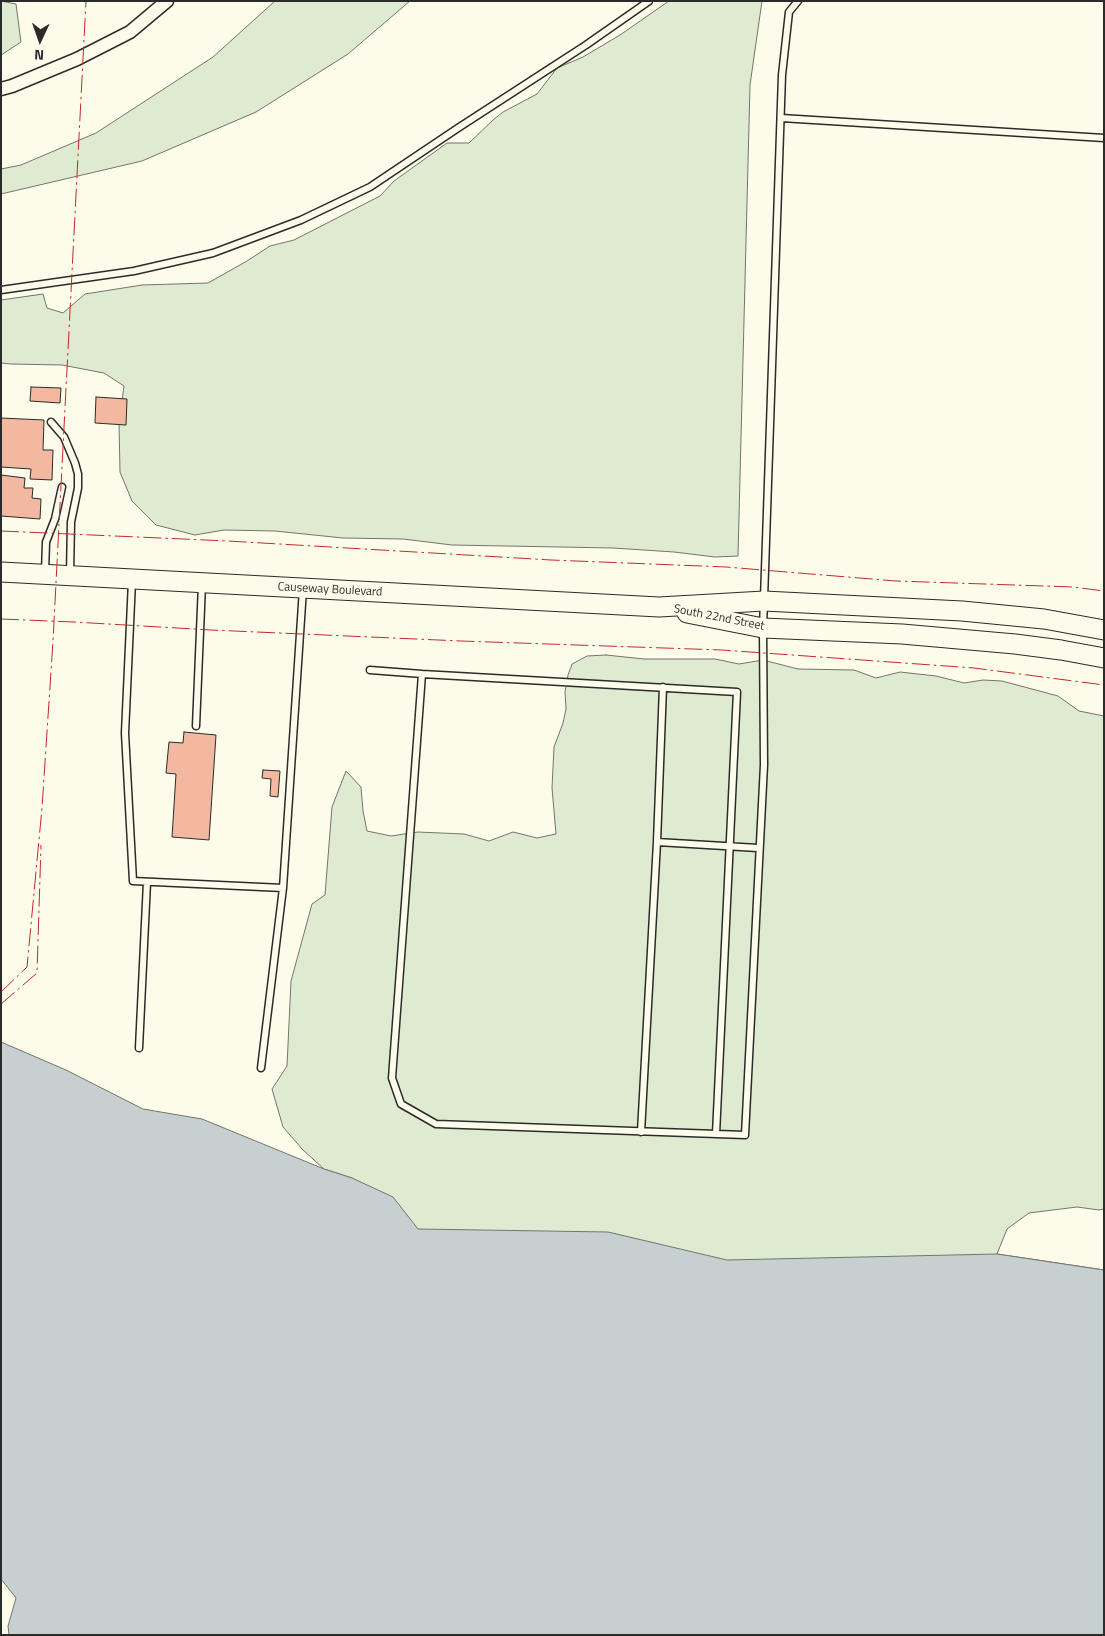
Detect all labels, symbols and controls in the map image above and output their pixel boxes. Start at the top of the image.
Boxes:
north arrow [15,15,65,65]
text: N [34,45,45,66]
street label: Causeway Boulevard [277,580,383,600]
street label: South 22nd Street [672,602,766,634]

